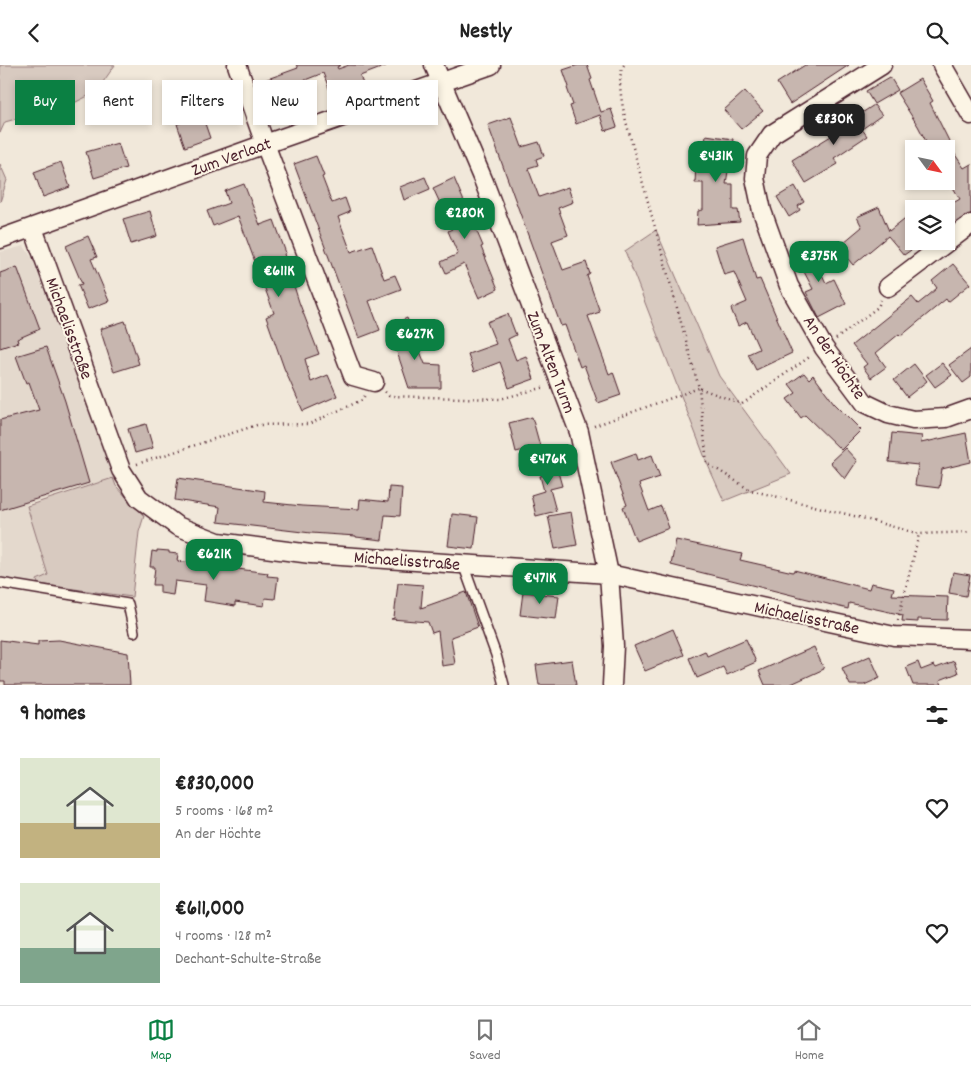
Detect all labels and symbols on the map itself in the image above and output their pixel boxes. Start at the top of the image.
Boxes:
pin: €830K [799,103,869,146]
street label: Zum Verlaat [188,132,276,184]
north arrow [905,140,955,190]
pin: €431K [681,141,751,183]
pin: €280K [430,197,500,240]
pin: €375K [784,241,854,283]
pin: €611K [244,255,314,298]
street label: Michaelisstraße [38,274,98,383]
street label: Zum Alten Turm [519,308,581,417]
street label: An der Höchte [796,311,870,406]
pin: €627K [380,319,450,361]
pin: €476K [513,443,583,486]
pin: €621K [179,539,249,581]
street label: Michaelisstraße [353,546,461,579]
pin: €471K [505,563,575,605]
street label: Michaelisstraße [752,596,861,643]

